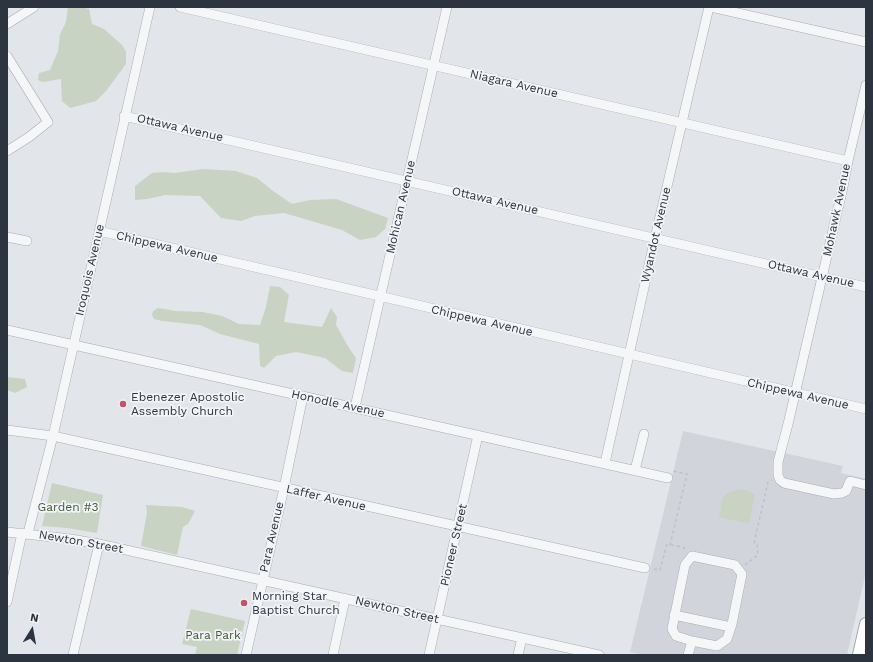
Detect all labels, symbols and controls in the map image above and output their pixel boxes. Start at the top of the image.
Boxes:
street label: Niagara Avenue [469,67,559,101]
street label: Ottawa Avenue [135,111,225,145]
street label: Mohican Avenue [383,159,419,255]
street label: Mohawk Avenue [820,162,854,258]
street label: Ottawa Avenue [450,184,540,218]
street label: Wyandot Avenue [638,186,674,284]
street label: Iroquois Avenue [72,223,108,317]
street label: Chippewa Avenue [115,228,219,266]
street label: Ottawa Avenue [766,257,856,291]
street label: Chippewa Avenue [430,302,534,340]
street label: Chippewa Avenue [746,375,850,413]
street label: Honodle Avenue [290,387,386,421]
place label: Ebenezer Apostolic Assembly Church [131,390,244,418]
marker: Ebenezer Apostolic Assembly Church [118,399,128,409]
street label: Laffer Avenue [285,482,367,514]
park label: Garden #3 [38,500,98,514]
street label: Para Avenue [257,500,287,574]
street label: Pioneer Street [438,502,470,588]
street label: Newton Street [38,527,124,557]
place label: Morning Star Baptist Church [252,589,340,617]
street label: Newton Street [354,593,440,627]
marker: Morning Star Baptist Church [239,598,249,608]
north arrow [12,610,52,650]
text: N [29,611,40,625]
park label: Para Park [185,628,241,642]

